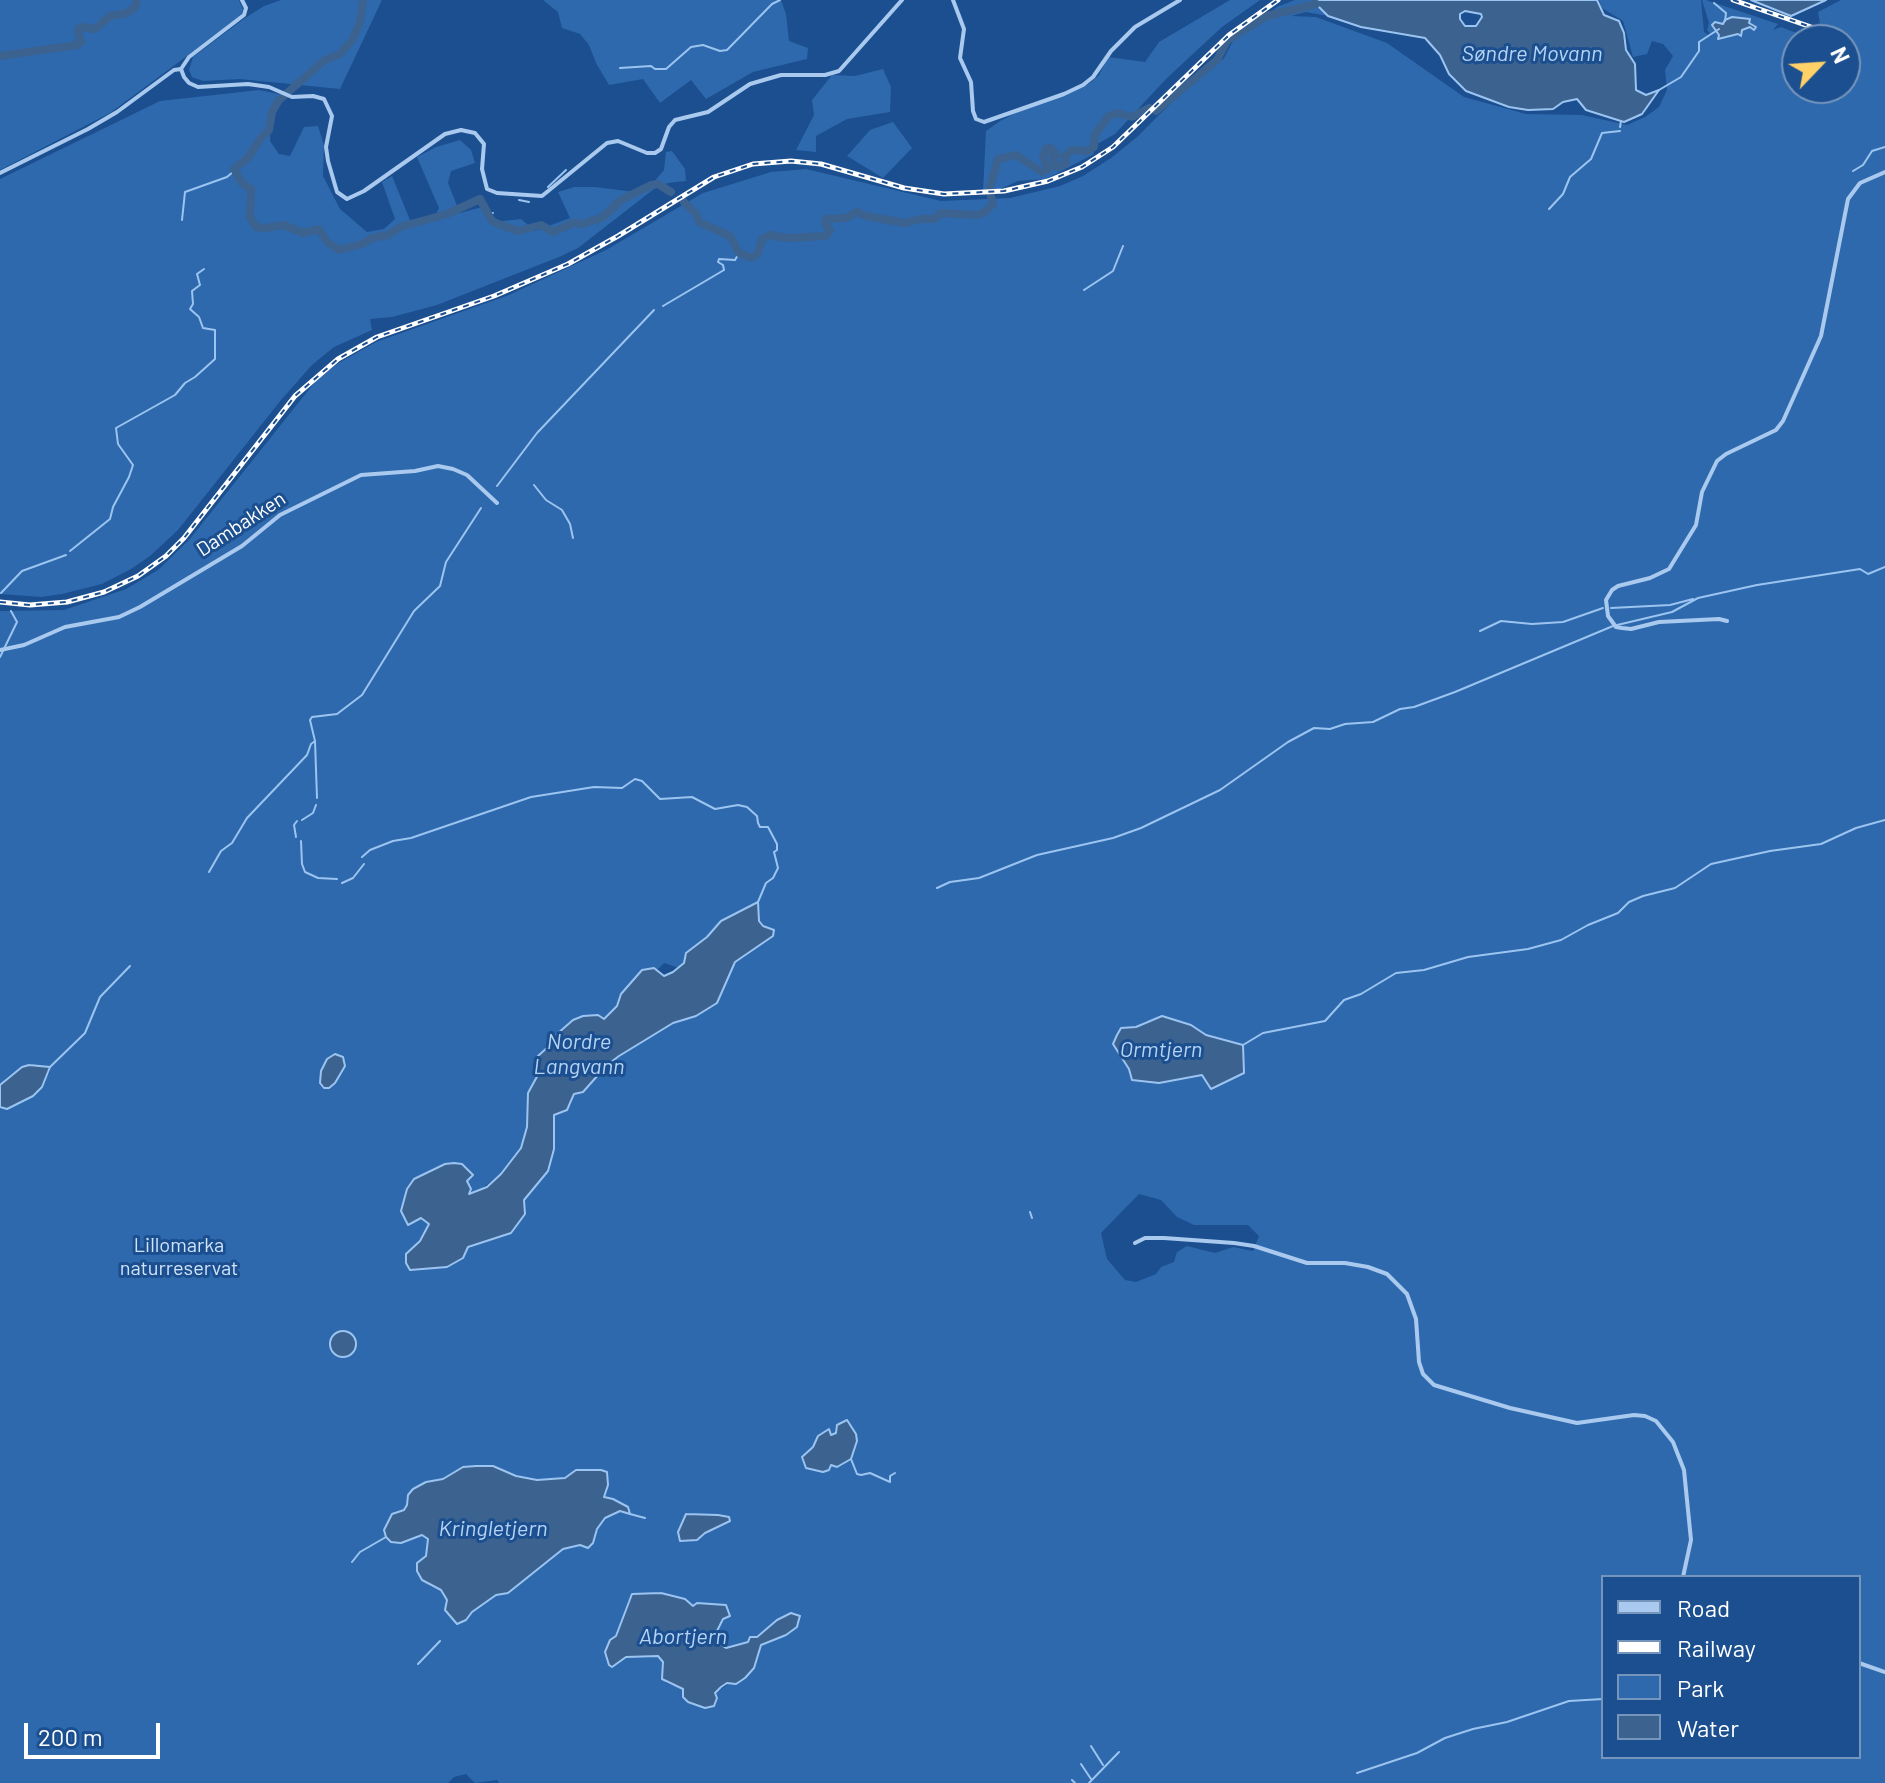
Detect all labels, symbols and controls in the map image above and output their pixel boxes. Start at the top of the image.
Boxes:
north arrow [1781,24,1861,104]
water label: Søndre Movann [1462,41,1602,67]
text: N [1826,43,1856,67]
street label: Dambakken [192,486,290,562]
water label: Nordre Langvann [534,1029,624,1080]
water label: Ormtjern [1120,1037,1202,1063]
park label: Lillomarka naturreservat [120,1233,238,1280]
water label: Kringletjern [439,1516,547,1542]
legend [1601,1575,1861,1759]
text: Road [1677,1593,1730,1622]
water label: Abortjern [639,1624,727,1650]
text: Railway [1677,1633,1756,1662]
text: Park [1677,1673,1724,1702]
scale bar [28,1707,164,1757]
text: Water [1677,1713,1739,1742]
text: 200 m [38,1722,103,1751]

